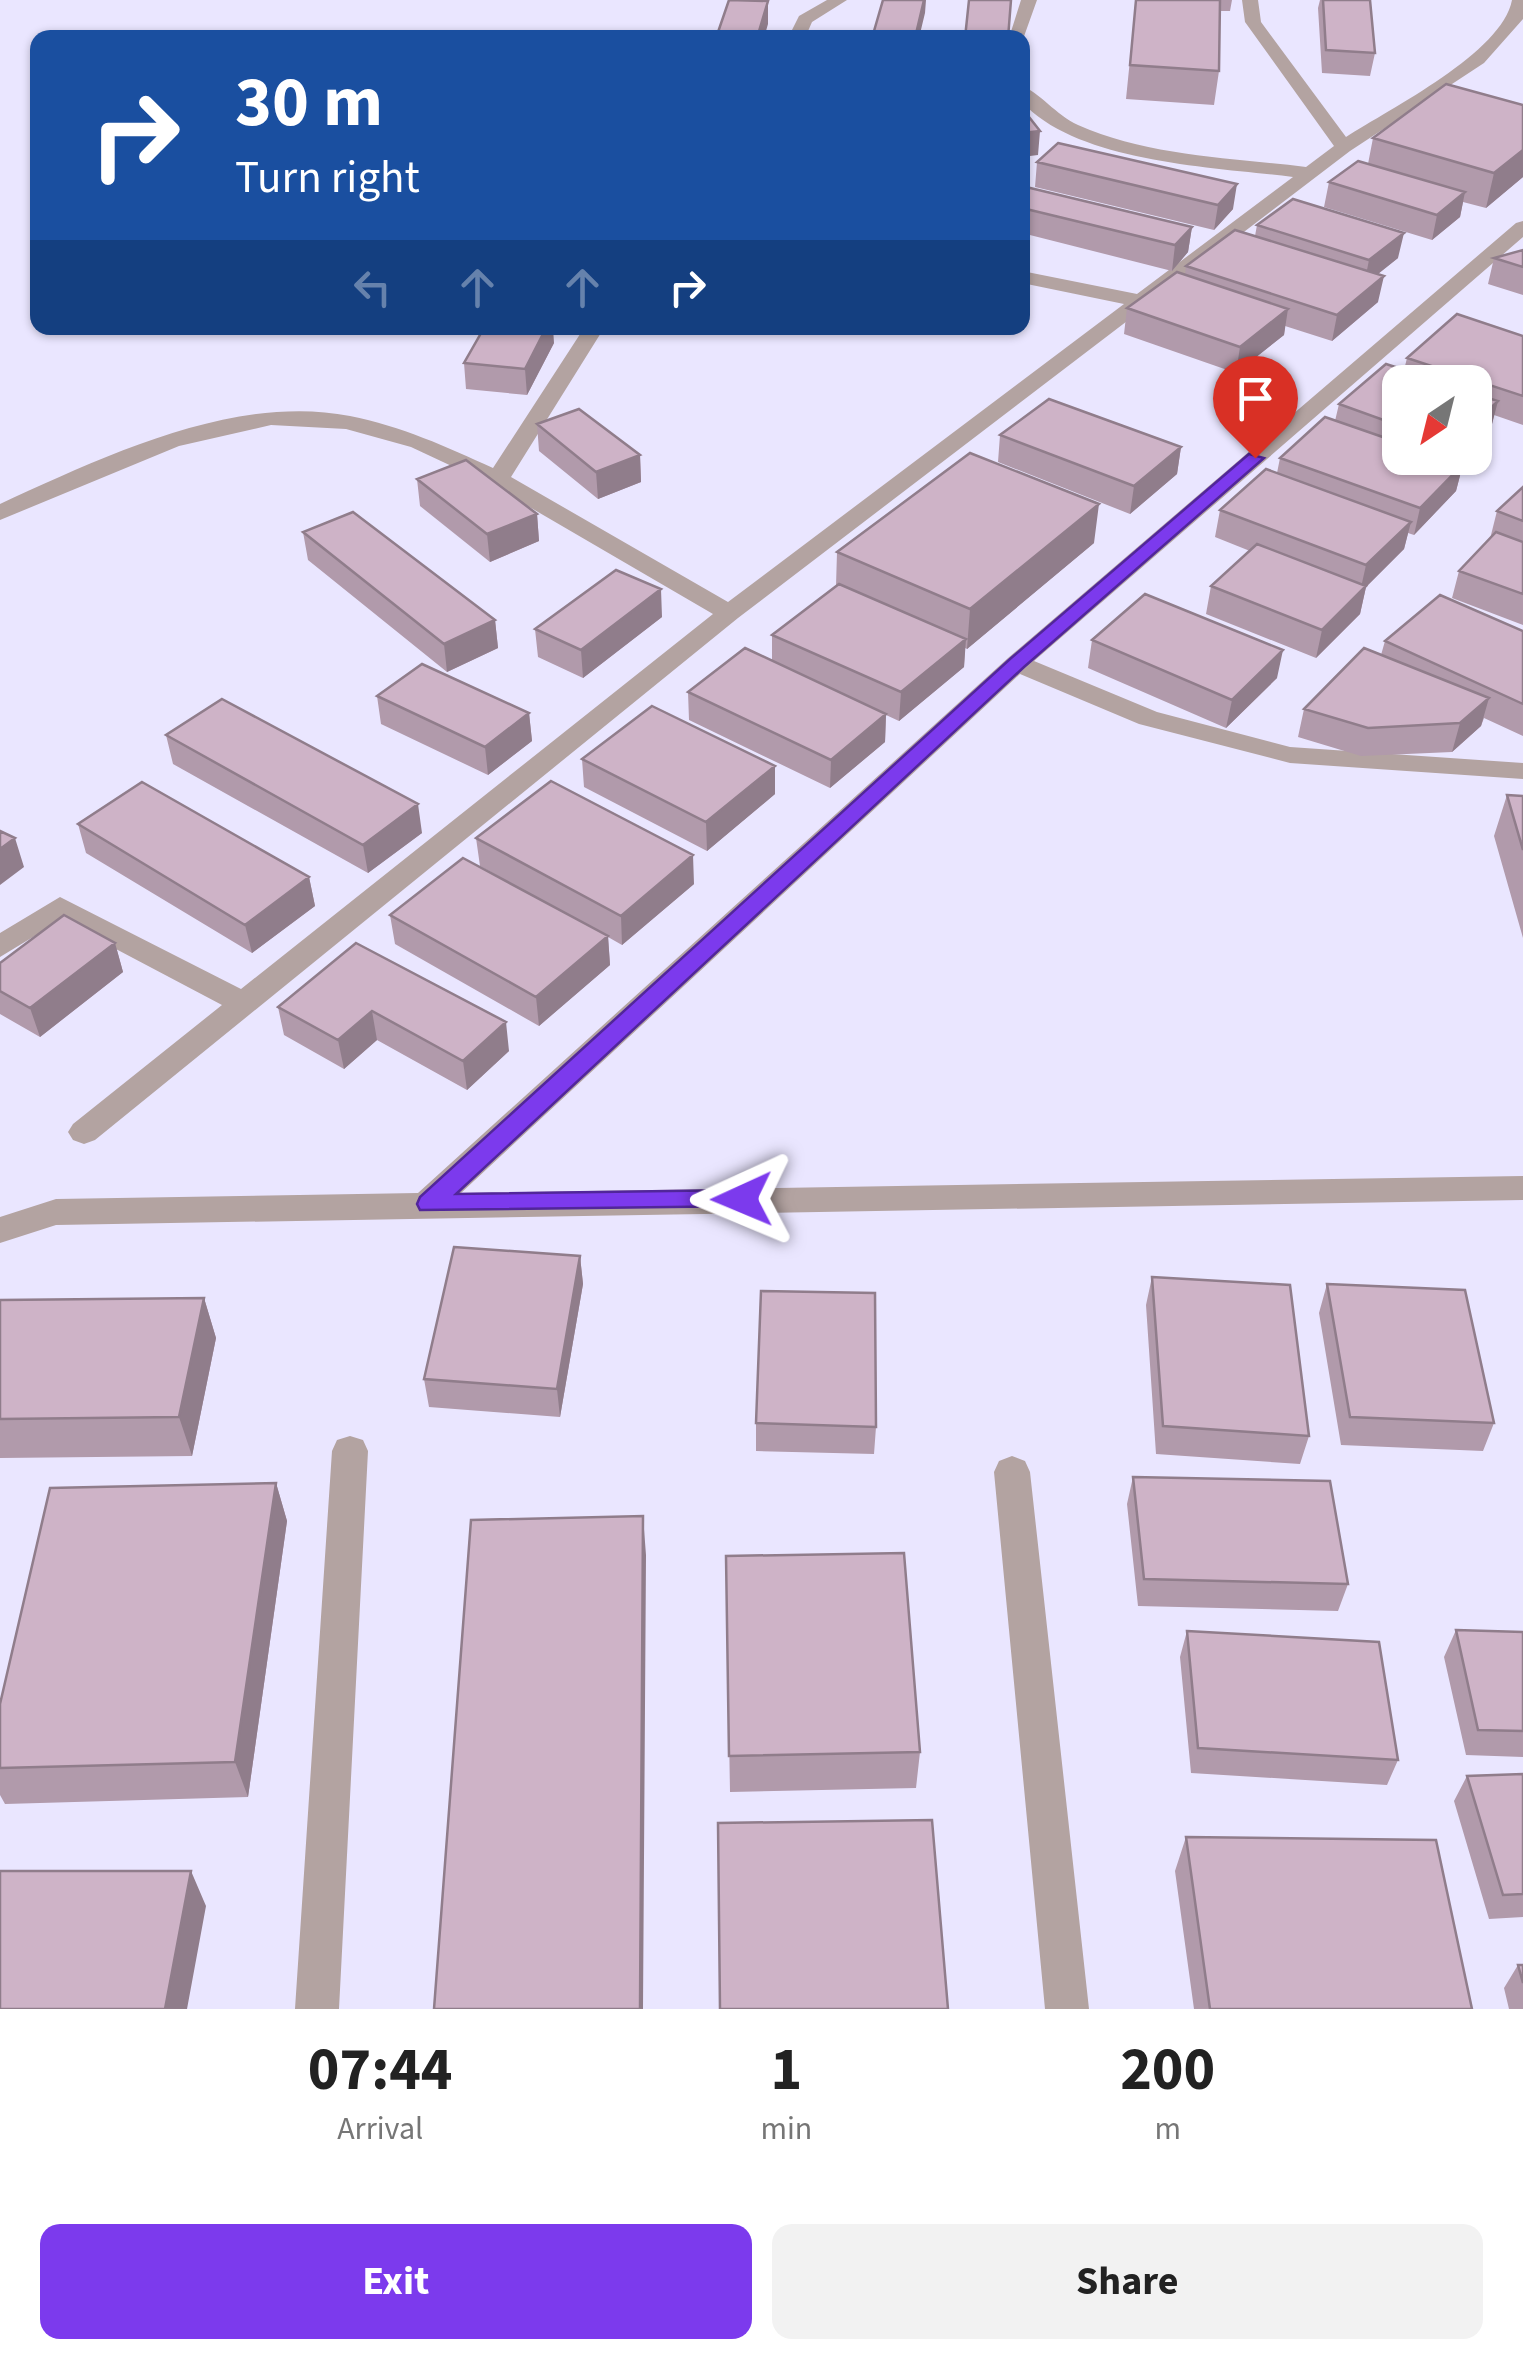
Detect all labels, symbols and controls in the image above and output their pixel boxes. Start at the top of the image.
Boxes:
text: 30 m [235,53,383,153]
icon: right [70,70,200,200]
text: Turn right [235,146,420,210]
icon: left [345,260,400,315]
icon: ahead [450,260,505,315]
icon: ahead [555,260,610,315]
icon: right [660,260,715,315]
pin [1213,356,1298,459]
north arrow [1382,365,1492,475]
map controls [1382,365,1492,475]
icon: arrive [1228,371,1283,426]
position arrow [690,1147,794,1251]
text: 07:44 [308,2028,453,2113]
text: 1 [771,2028,802,2113]
text: 200 [1120,2028,1215,2113]
text: Arrival [337,2106,423,2152]
text: min [760,2106,812,2152]
text: m [1154,2106,1181,2152]
button: Exit [40,2224,752,2339]
button: Share [772,2224,1483,2339]

